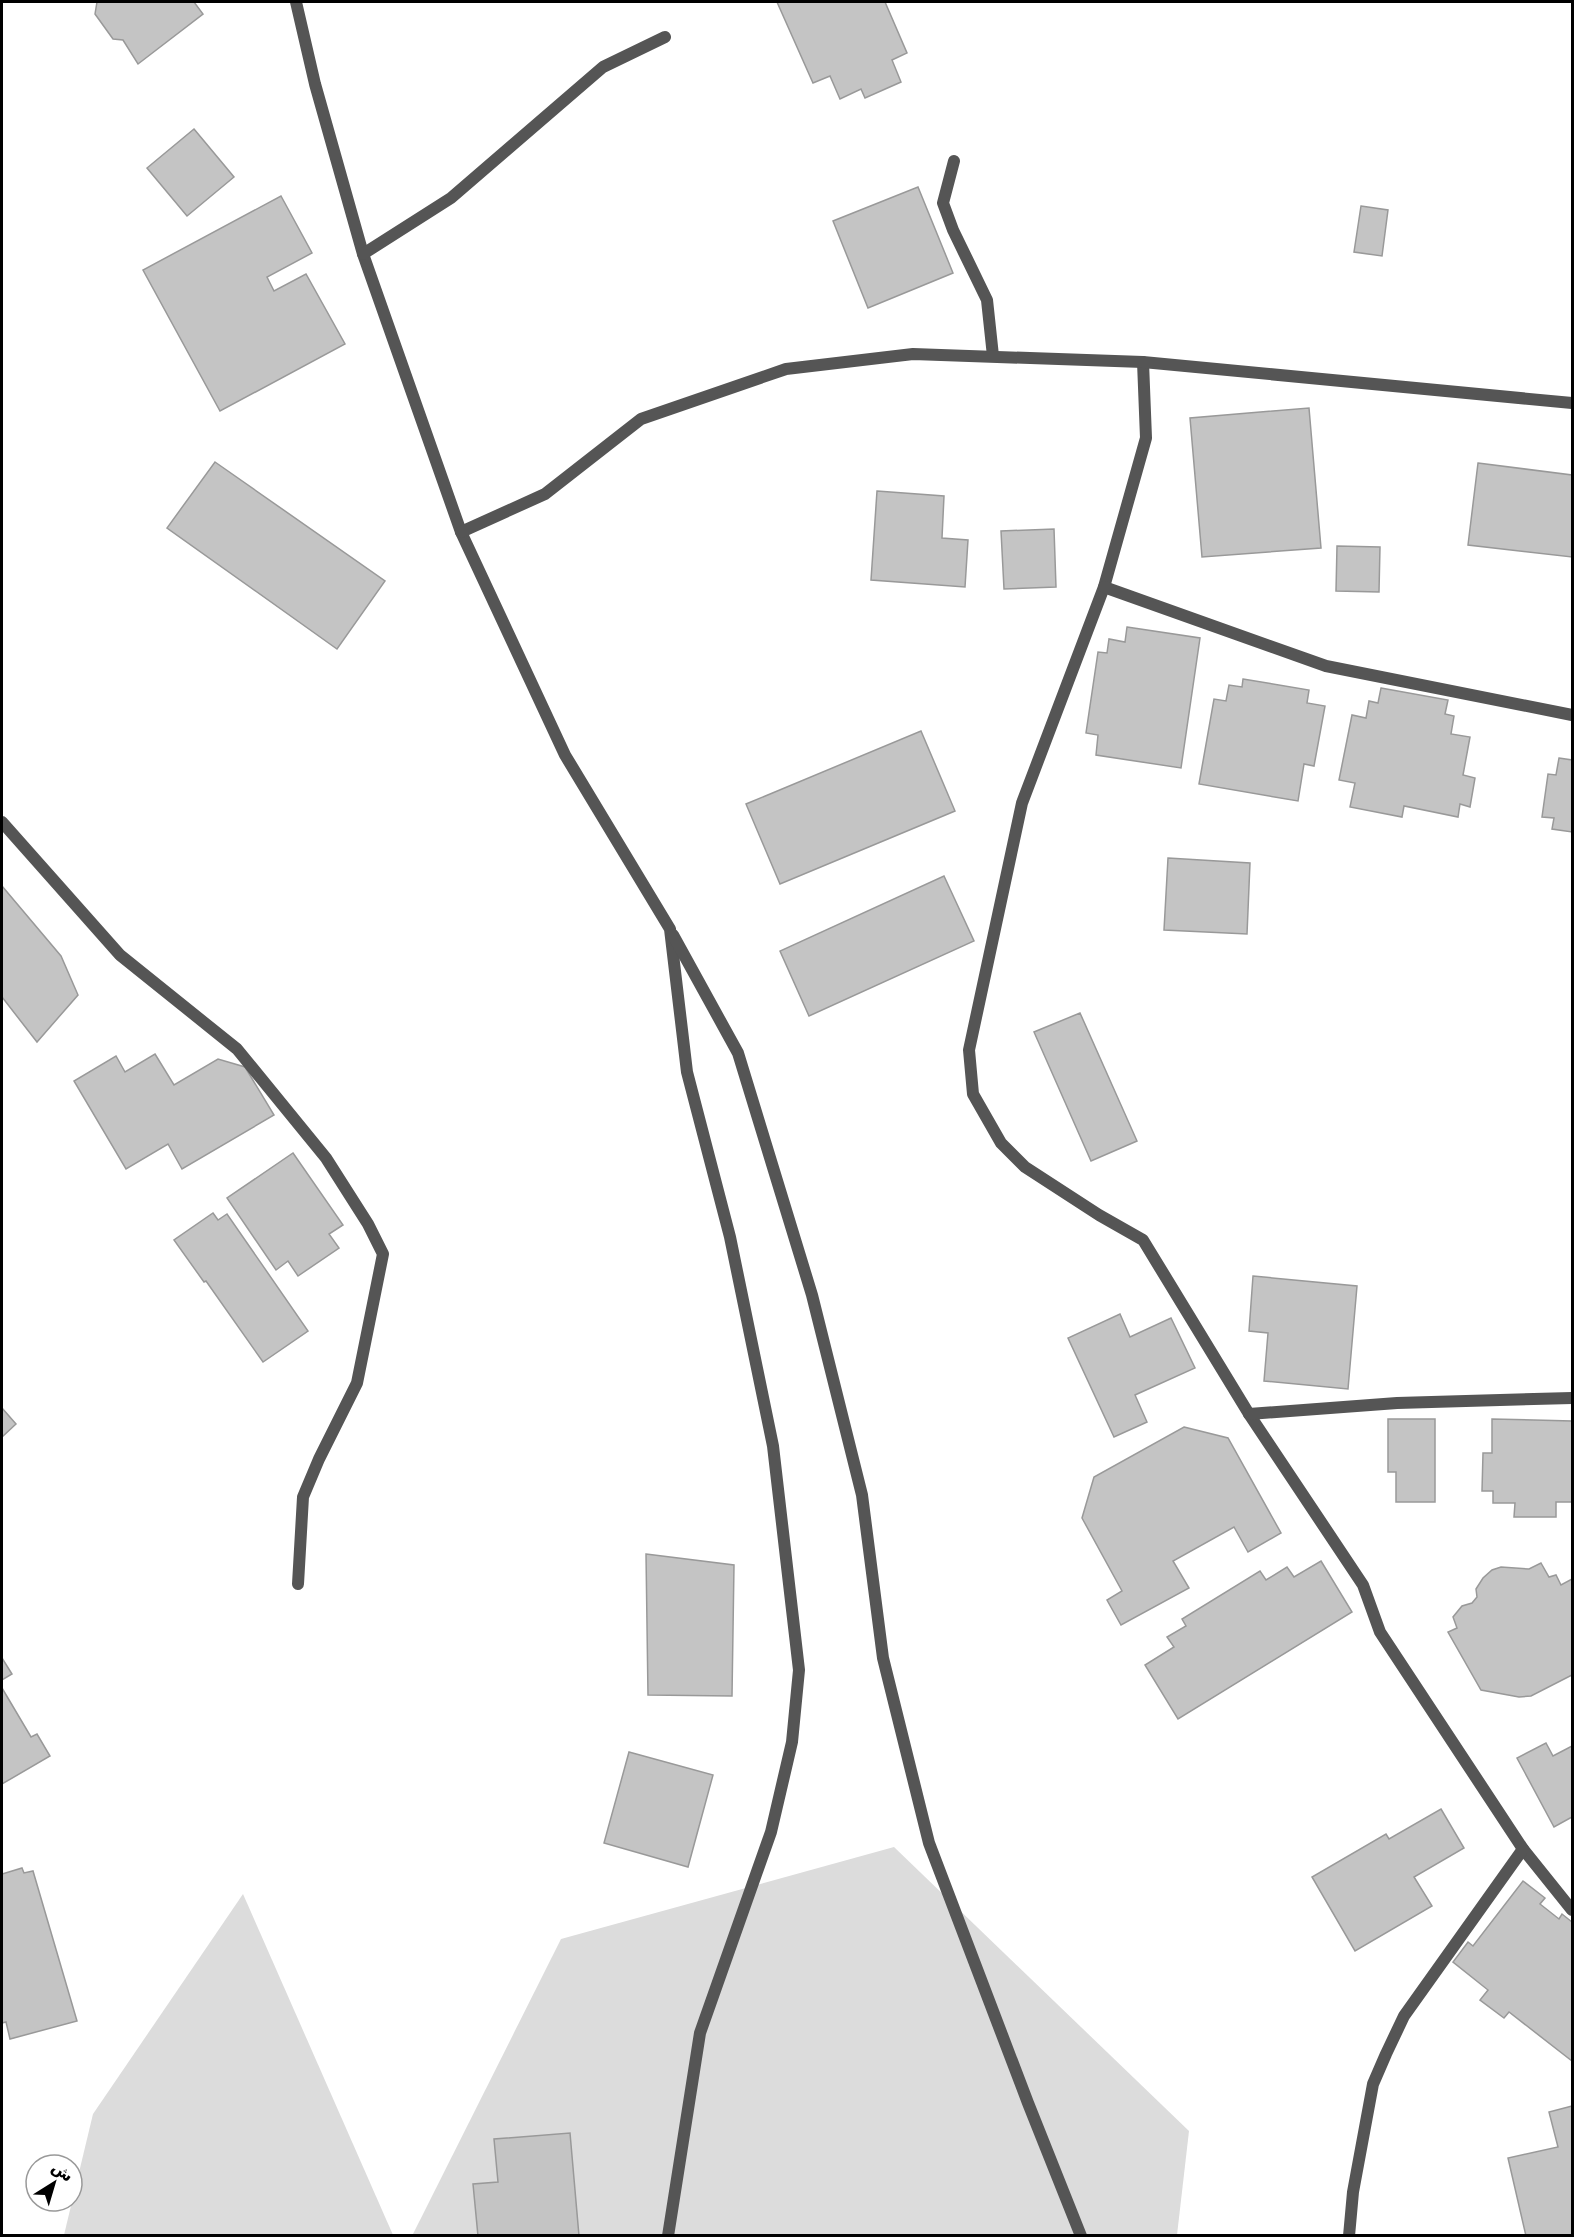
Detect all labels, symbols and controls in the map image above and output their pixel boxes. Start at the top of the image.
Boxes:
north arrow [24,2153,84,2213]
text: ش [48,2157,77,2186]

